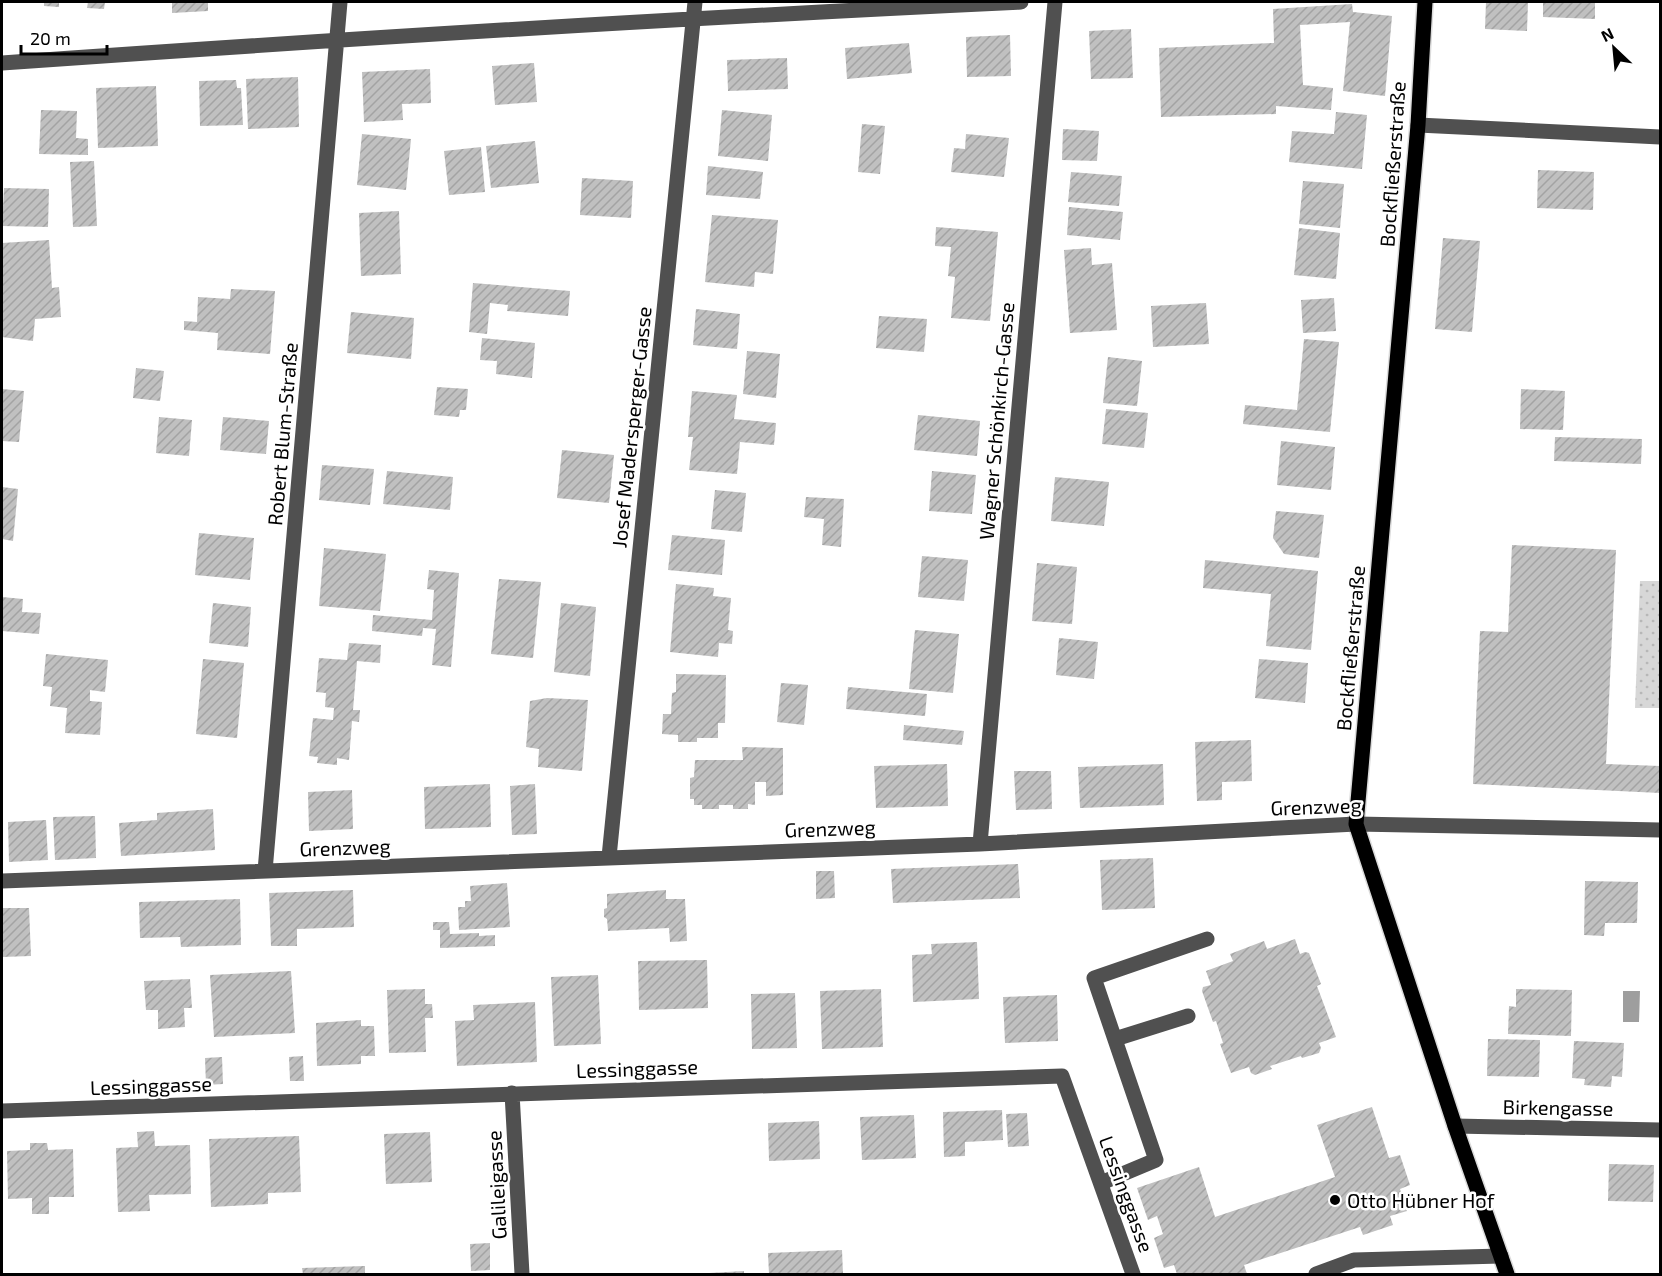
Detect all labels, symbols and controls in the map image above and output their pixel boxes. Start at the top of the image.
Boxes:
scale bar [21,18,106,56]
north arrow [1584,18,1644,78]
text: N [1598,23,1617,45]
text: 20 m [30,27,71,49]
street label: Bockfließerstraße [1374,80,1410,248]
street label: Wagner Schönkirch-Gasse [974,301,1018,541]
street label: Josef Madersperger-Gasse [606,305,656,549]
street label: Robert Blum-Straße [262,341,302,527]
street label: Bockfließerstraße [1331,564,1369,732]
street label: Grenzweg [1270,792,1362,820]
street label: Grenzweg [784,814,876,842]
street label: Grenzweg [299,833,391,861]
street label: Lessinggasse [576,1054,698,1082]
street label: Lessinggasse [90,1071,212,1099]
street label: Birkengasse [1502,1094,1614,1120]
street label: Galileigasse [481,1130,511,1240]
street label: Lessinggasse [1095,1133,1159,1255]
place label: Otto Hübner Hof [1347,1188,1495,1212]
marker: Otto Hübner Hof [1328,1193,1342,1207]

